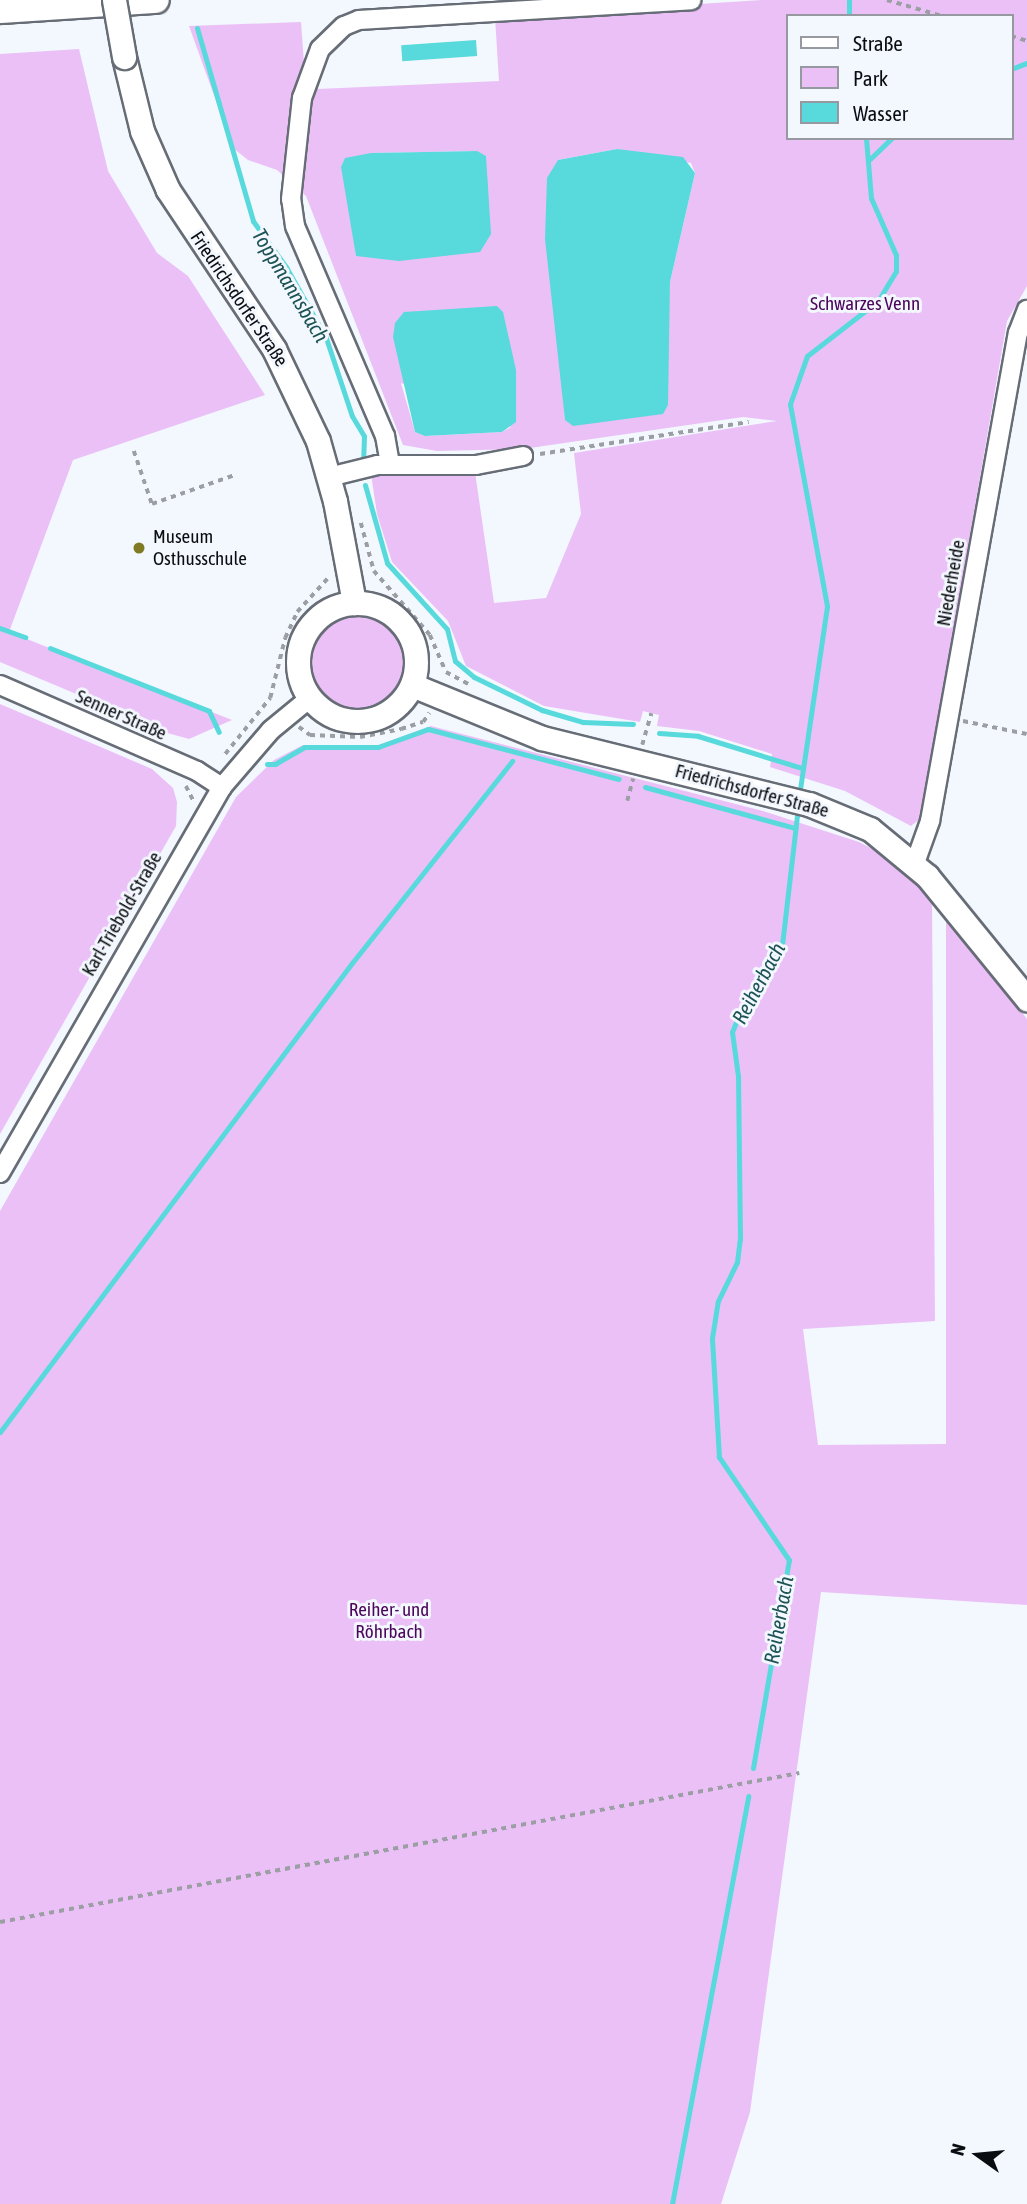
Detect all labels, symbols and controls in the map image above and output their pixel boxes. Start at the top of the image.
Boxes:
legend [786,14,1013,140]
text: Straße [853,31,903,55]
text: Park [853,66,888,90]
text: Wasser [853,101,908,125]
water label: Toppmannsbach [247,224,335,346]
street label: Friedrichsdorfer Straße [185,227,293,371]
park label: Schwarzes Venn [810,293,920,315]
place label: Museum Osthusschule [153,526,247,570]
street label: Niederheide [932,538,970,628]
marker: Museum Osthusschule [131,540,147,556]
street label: Senner Straße [72,685,170,745]
street label: Friedrichsdorfer Straße [673,760,831,822]
street label: Karl-Triebold-Straße [77,848,167,980]
water label: Reiherbach [726,938,790,1028]
water label: Reiherbach [758,1574,798,1666]
park label: Reiher- und Röhrbach [349,1599,429,1643]
north arrow [943,2120,1013,2190]
text: N [946,2141,970,2158]

